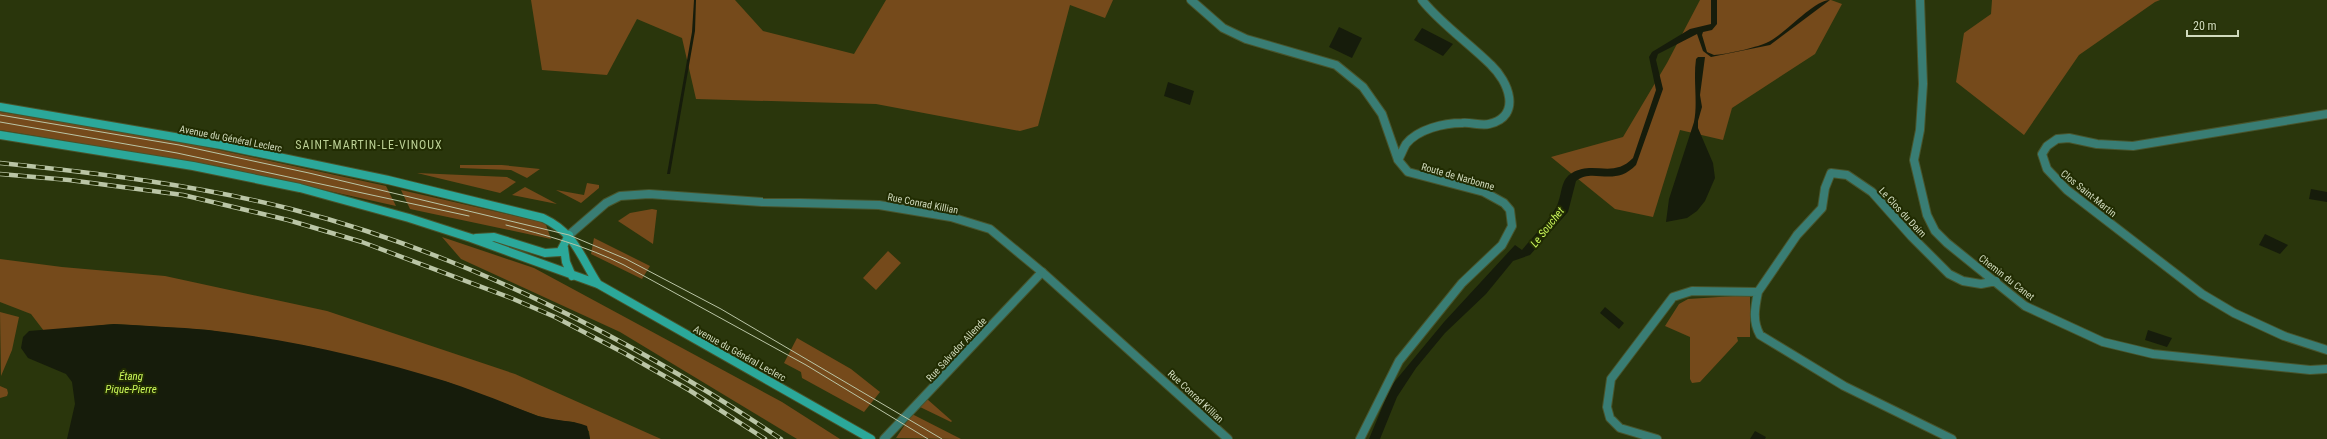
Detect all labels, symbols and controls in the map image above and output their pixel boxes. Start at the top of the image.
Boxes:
scale bar [2187,12,2238,38]
text: 20 m [2193,19,2217,33]
street label: Avenue du Général Leclerc [179,123,283,154]
district label: SAINT-MARTIN-LE-VINOUX [295,138,443,152]
street label: Route de Narbonne [1420,161,1496,192]
street label: Clos Saint-Martin [2059,168,2119,219]
street label: Le Clos du Daim [1877,185,1928,239]
street label: Rue Conrad Killian [887,191,959,216]
water label: Le Souchet [1528,204,1567,250]
street label: Chemin du Canet [1977,252,2037,302]
street label: Rue Salvador Allende [924,315,989,384]
street label: Avenue du Général Leclerc [692,323,788,384]
street label: Rue Conrad Killian [1166,368,1226,425]
water label: Étang Pique-Pierre [105,370,157,396]

